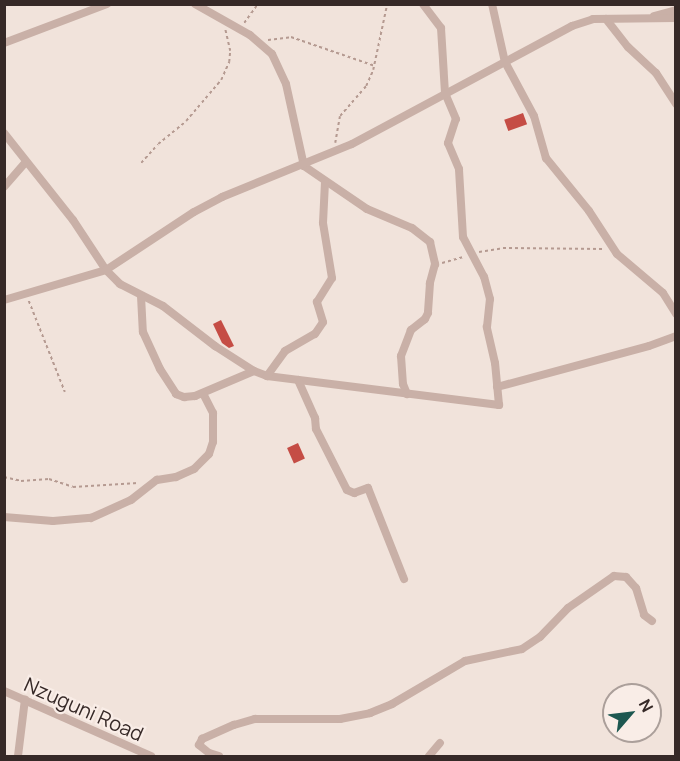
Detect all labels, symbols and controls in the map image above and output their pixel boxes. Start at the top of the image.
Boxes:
street label: Nzuguni Road [21,672,147,746]
north arrow [602,683,662,743]
text: N [634,695,659,716]

